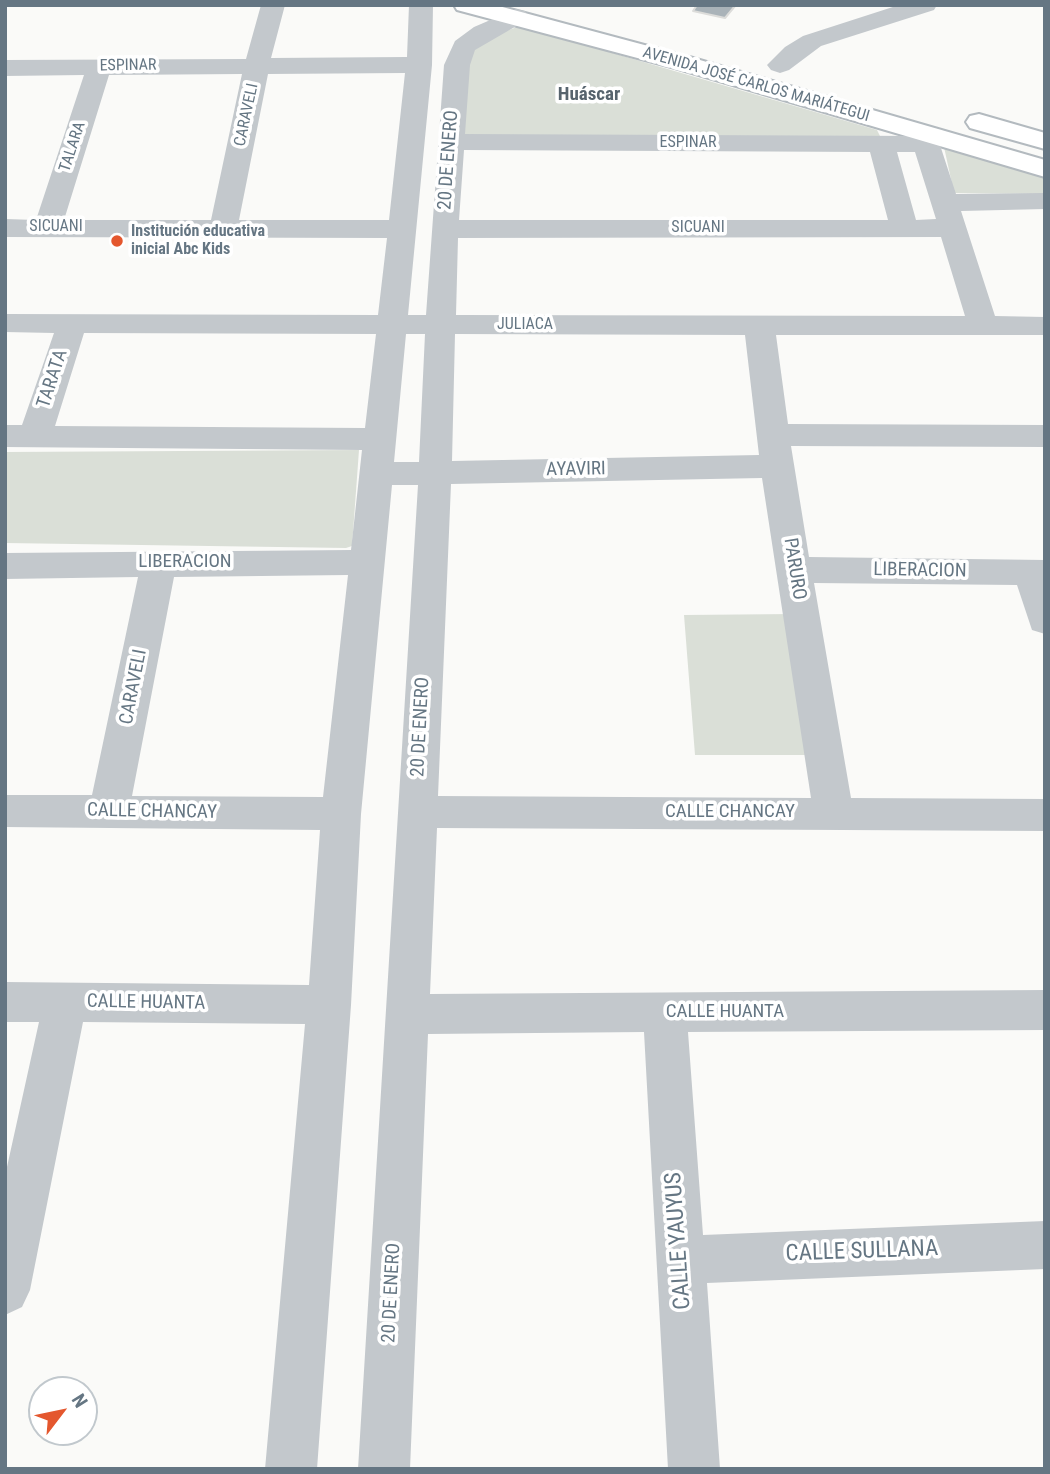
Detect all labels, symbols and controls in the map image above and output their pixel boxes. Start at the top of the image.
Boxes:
street label: AVENIDA JOSÉ CARLOS MARIÁTEGUI [640,43,872,127]
street label: ESPINAR [99,56,157,76]
street label: CARAVELI [231,82,263,148]
district label: Huáscar [558,84,620,106]
street label: 20 DE ENERO [434,109,464,211]
street label: TALARA [56,119,90,175]
street label: ESPINAR [660,133,716,153]
street label: SICUANI [29,217,83,237]
street label: SICUANI [671,218,725,238]
place label: Institución educativa inicial Abc Kids [131,222,265,260]
marker: Institución educativa inicial Abc Kids [109,233,125,249]
street label: JULIACA [497,315,553,335]
street label: TARATA [33,347,73,411]
street label: AYAVIRI [546,458,606,482]
street label: PARURO [778,536,810,602]
street label: LIBERACION [138,551,232,573]
street label: LIBERACION [873,559,967,583]
street label: CARAVELI [116,648,152,726]
street label: 20 DE ENERO [407,677,435,777]
street label: CALLE CHANCAY [87,799,217,825]
street label: CALLE CHANCAY [665,801,795,823]
street label: CALLE HUANTA [87,991,205,1015]
street label: CALLE HUANTA [666,1001,784,1023]
street label: CALLE YAUYUS [660,1171,698,1311]
street label: CALLE SULLANA [785,1236,939,1268]
street label: 20 DE ENERO [378,1243,406,1343]
north arrow [28,1376,98,1446]
text: N [67,1390,92,1412]

